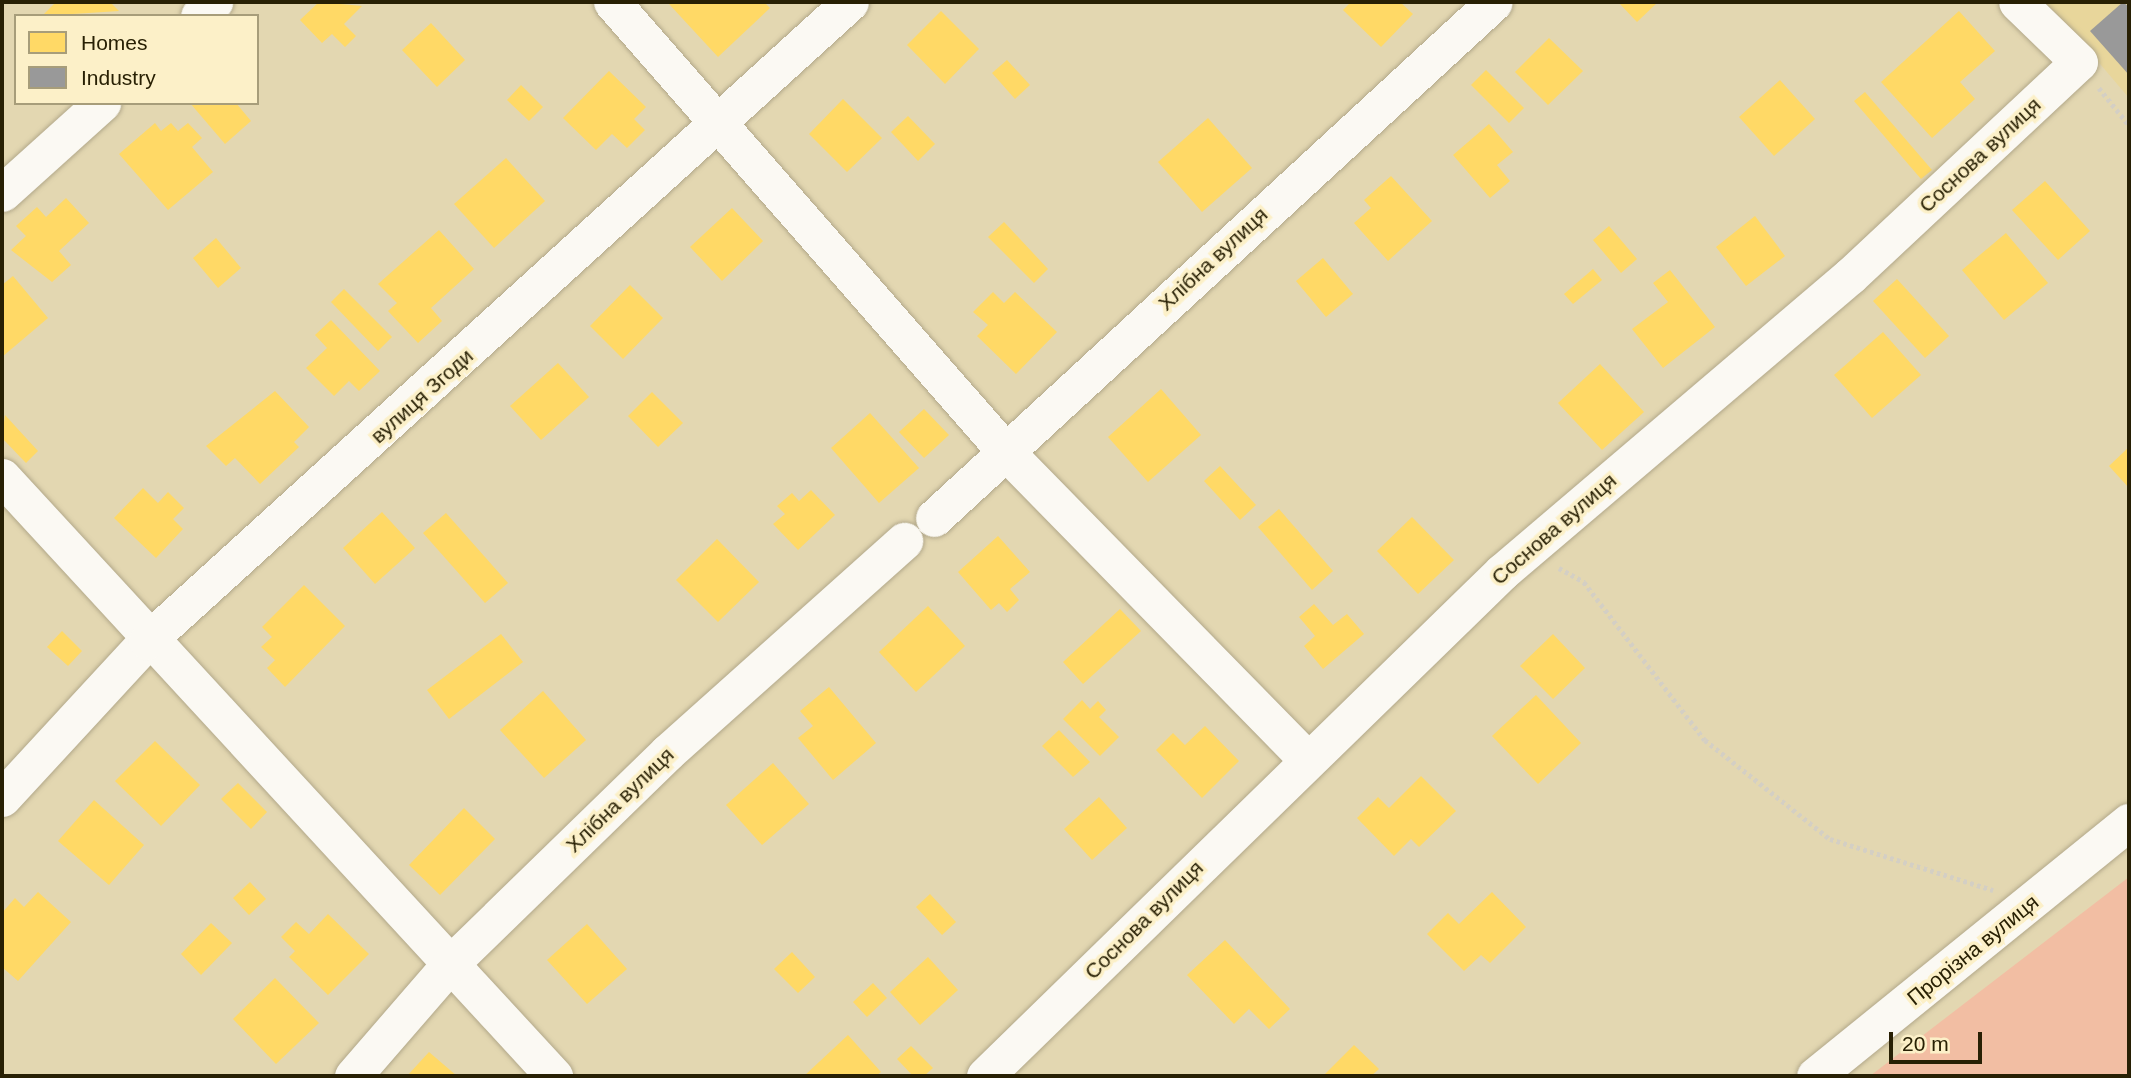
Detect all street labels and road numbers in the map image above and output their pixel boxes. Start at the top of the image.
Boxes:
street label: Соснова вулиця [1914,92,2046,218]
street label: Хлібна вулиця [1153,202,1273,316]
street label: вулиця Згоди [366,343,478,449]
street label: Соснова вулиця [1486,468,1622,590]
street label: Хлібна вулиця [561,742,679,858]
street label: Соснова вулиця [1080,856,1208,984]
street label: Прорізна вулиця [1902,889,2044,1011]

